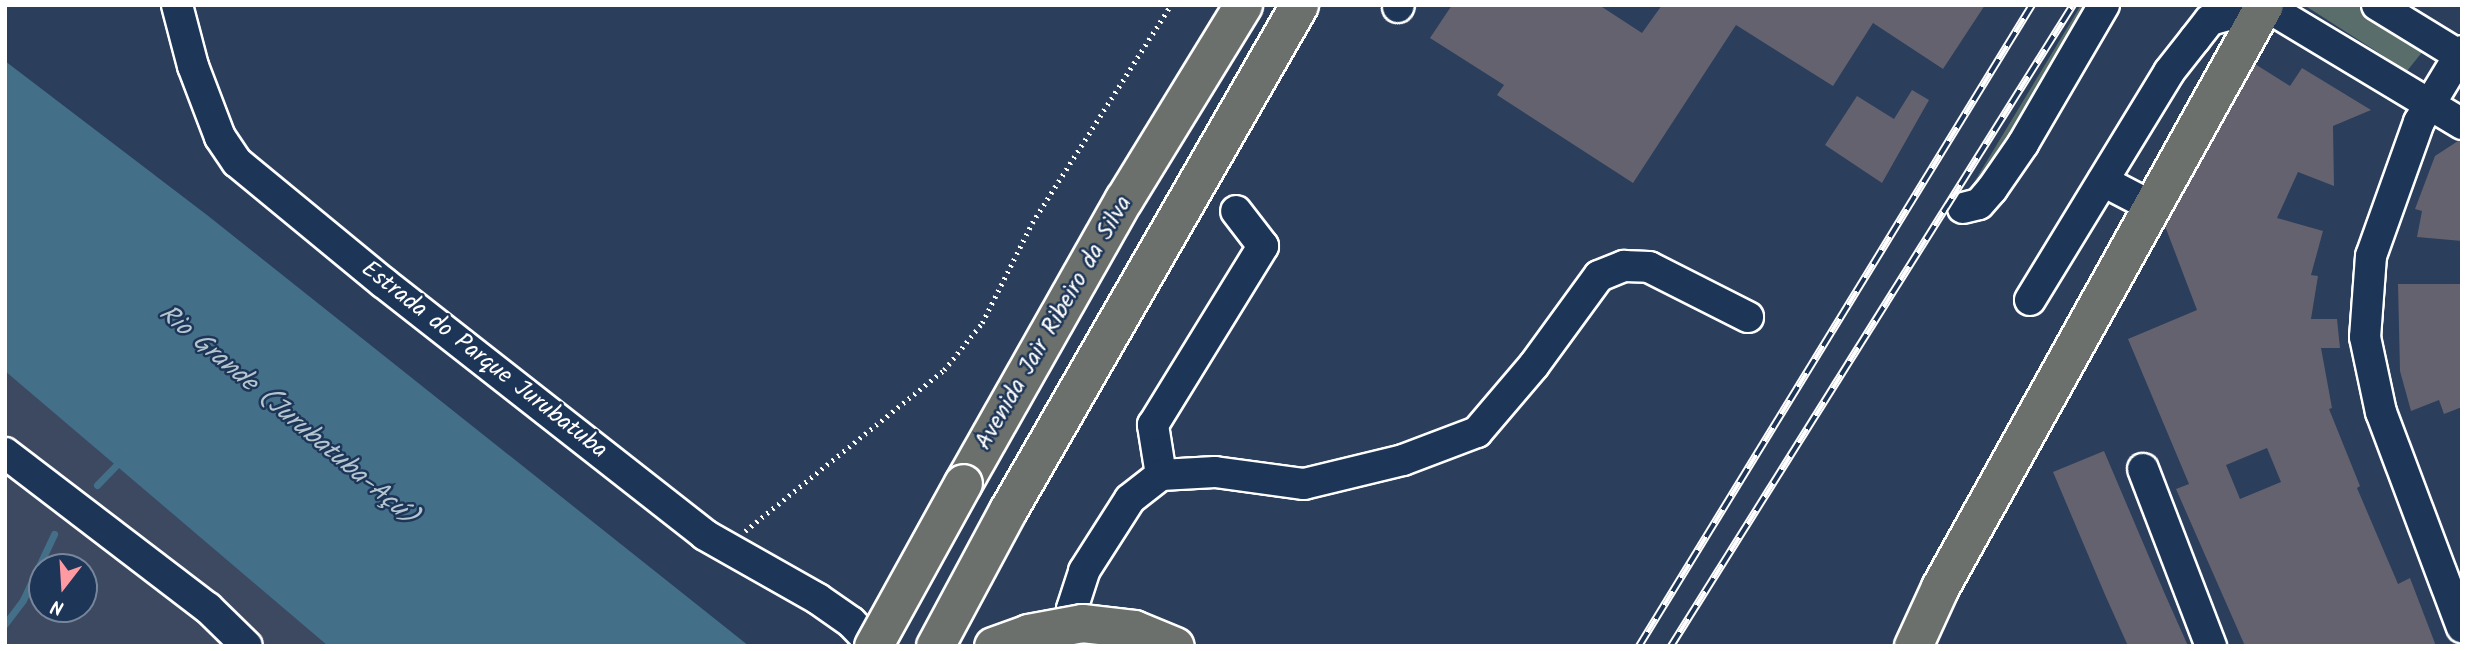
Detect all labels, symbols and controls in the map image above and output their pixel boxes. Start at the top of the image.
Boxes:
street label: Avenida Jair Ribeiro da Silva [969,191,1139,455]
street label: Estrada do Parque Jurubatuba [355,255,613,465]
water label: Rio Grande (Jurubatuba-Açú) [152,299,422,533]
north arrow [28,553,98,623]
text: N [47,590,68,622]

